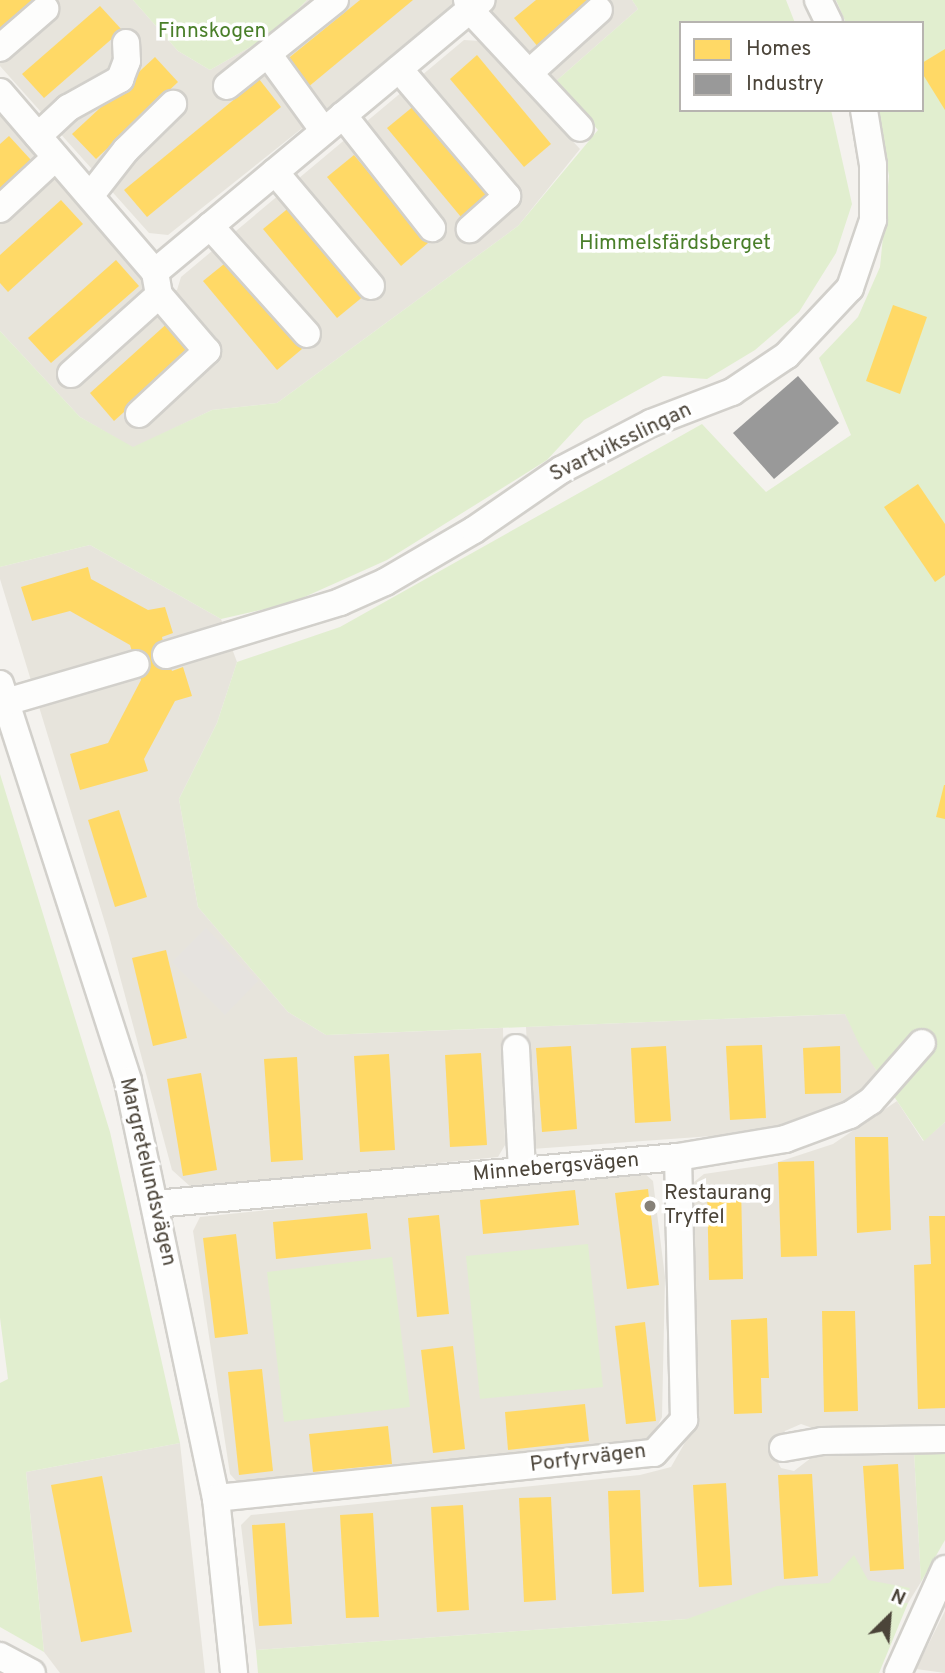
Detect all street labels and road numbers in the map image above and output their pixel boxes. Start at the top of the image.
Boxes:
street label: Svartviksslingan [546,398,696,488]
street label: Margretelundsvägen [113,1075,181,1269]
street label: Minnebergsvägen [472,1148,640,1188]
street label: Porfyrvägen [529,1439,647,1479]

